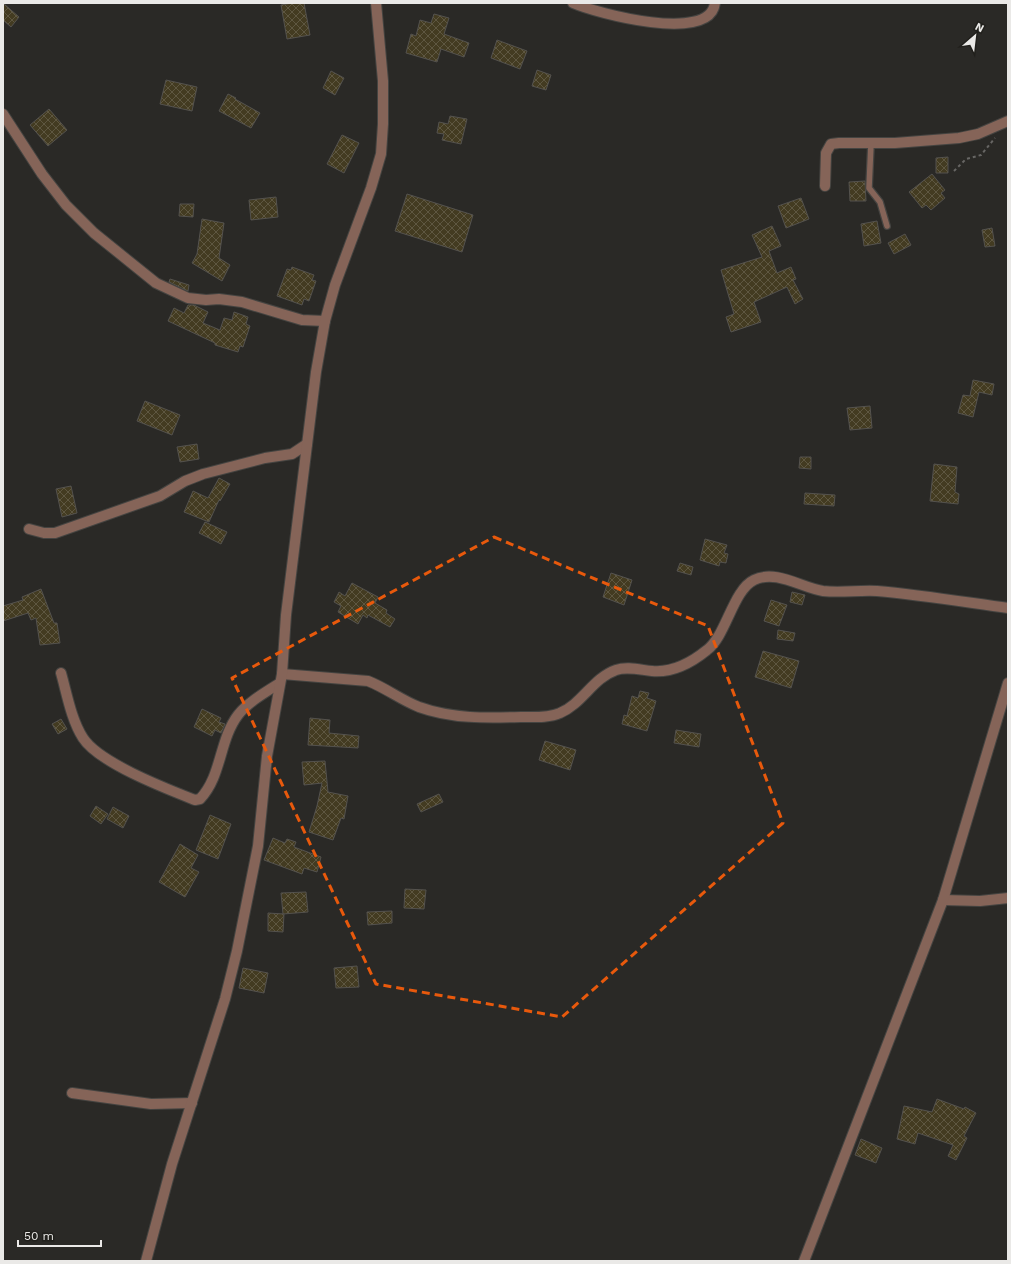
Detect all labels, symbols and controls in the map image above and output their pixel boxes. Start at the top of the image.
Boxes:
north arrow [955,16,995,56]
text: N [973,20,986,35]
scale bar [18,1222,101,1248]
text: 50 m [24,1229,54,1243]

